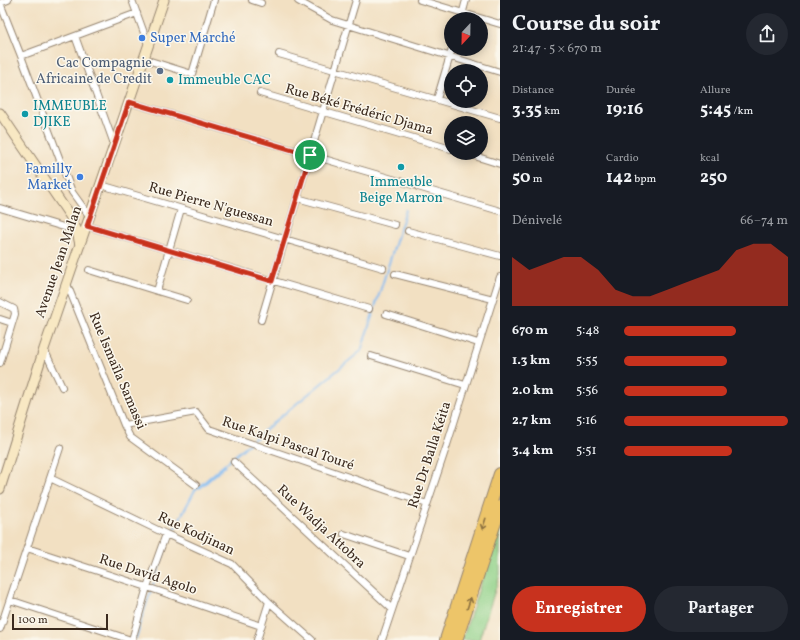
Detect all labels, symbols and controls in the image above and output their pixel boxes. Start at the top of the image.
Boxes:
text: Course du soir [512,9,660,40]
north arrow [444,12,488,56]
map controls [444,12,488,160]
button: share [746,13,788,55]
place label: Super Marché [150,29,236,48]
marker: Super Marché [137,33,147,43]
text: 21:47 · 5 × 670 m [512,40,602,58]
place label: Cac Compagnie Africaine de Credit [36,54,152,89]
button: locate [444,64,488,108]
marker: Cac Compagnie Africaine de Credit [155,66,165,76]
place label: Immeuble CAC [178,71,271,90]
marker: Immeuble CAC [165,75,175,85]
street label: Rue Béké Frédéric Djama [283,80,435,140]
text: Distance [512,83,554,98]
text: Durée [606,83,635,98]
text: Allure [700,83,730,98]
place label: IMMEUBLE DJIKE [33,97,107,132]
text: 3.35 [512,98,542,121]
text: 19:16 [606,98,643,121]
text: 5:45 [700,98,731,121]
text: km [542,104,560,119]
text: /km [731,104,753,119]
marker: IMMEUBLE DJIKE [20,109,30,119]
button: layers [444,116,488,160]
pin [293,138,327,172]
icon: arrive [299,144,321,166]
text: Dénivelé [512,151,555,166]
text: Cardio [606,151,639,166]
text: kcal [700,151,720,166]
place label: Familly Market [25,160,72,195]
marker: Immeuble Beige Marron [396,162,406,172]
text: 50 [512,166,531,189]
text: 142 [606,166,632,189]
text: 250 [700,166,727,189]
marker: Familly Market [75,172,85,182]
text: m [531,172,542,187]
text: bpm [632,172,656,187]
place label: Immeuble Beige Marron [359,173,443,208]
street label: Rue Pierre N'guessan [146,178,276,232]
street label: Avenue Jean Malan [31,203,87,321]
text: Dénivelé [512,212,562,230]
text: 66–74 m [740,212,788,230]
street label: Rue Ismaïla Samassi [84,309,150,433]
text: 670 m [512,322,548,340]
text: 5:48 [576,322,599,340]
text: 1.3 km [512,352,550,370]
text: 5:55 [576,352,598,370]
text: 2.0 km [512,382,554,400]
text: 5:56 [576,382,598,400]
street label: Rue Dr Balla Kéita [404,399,456,511]
street label: Rue Kalpi Pascal Touré [219,412,357,476]
text: 2.7 km [512,412,551,430]
text: 5:16 [576,412,597,430]
text: 3.4 km [512,442,553,460]
text: 5:51 [576,442,597,460]
street label: Rue Wadja Attobra [272,481,370,573]
street label: Rue Kodjinan [154,508,238,560]
one-way arrow [479,518,487,530]
street label: Rue David Agolo [97,550,199,600]
button: Enregistrer [512,586,646,632]
button: Partager [654,586,788,632]
one-way arrow [465,597,473,609]
scale bar [12,612,108,631]
text: 100 m [18,613,48,628]

